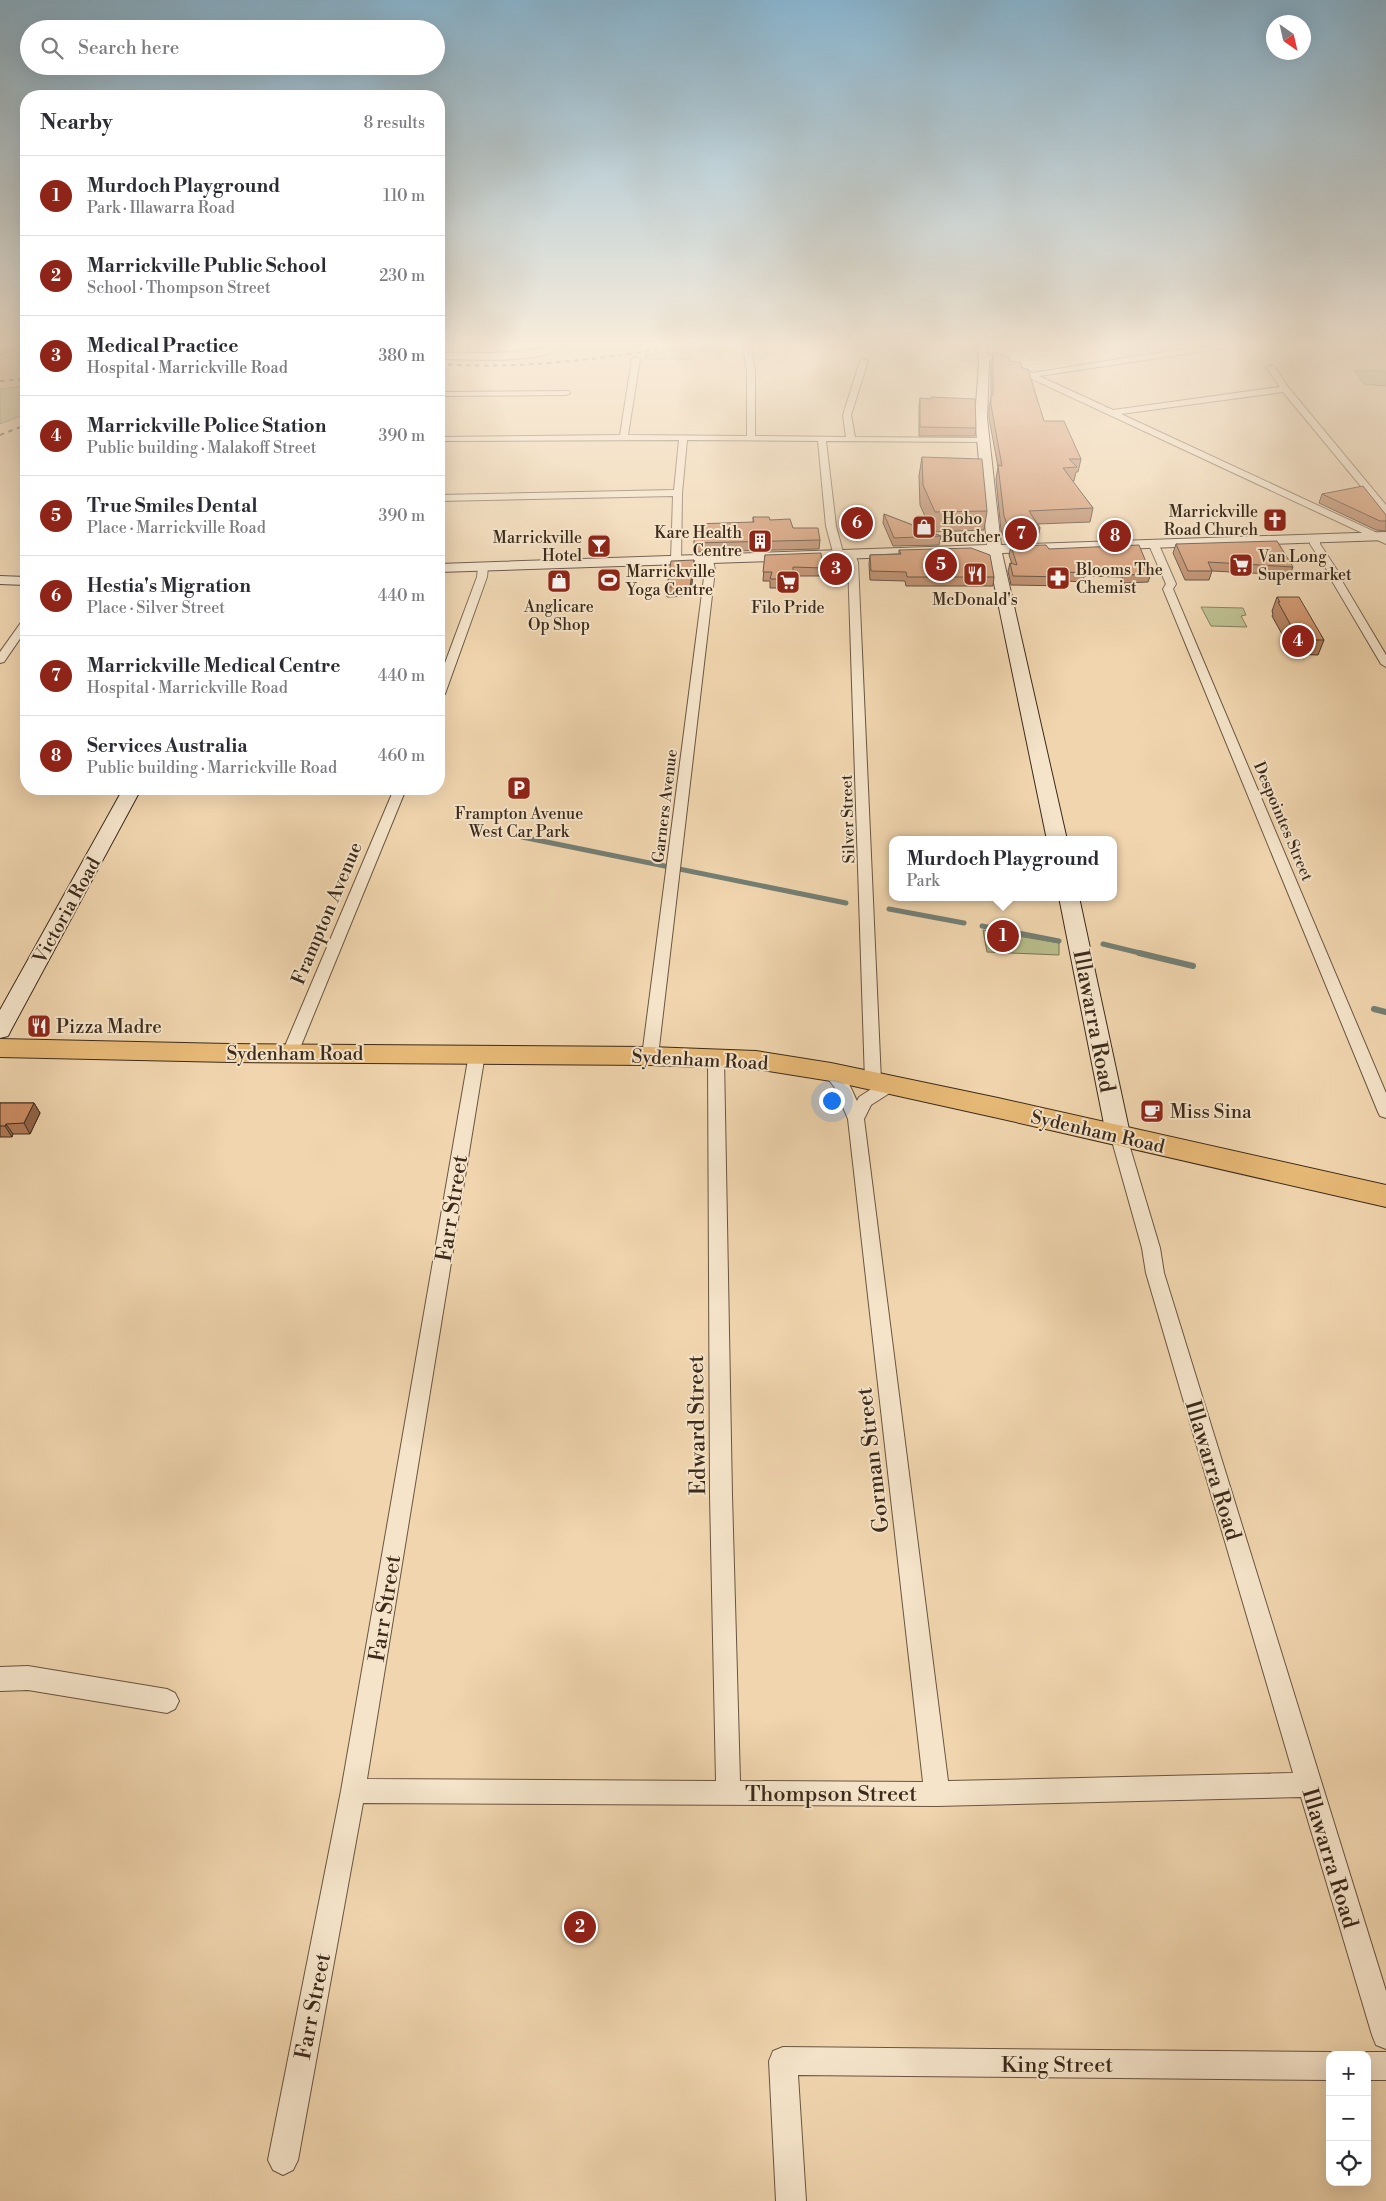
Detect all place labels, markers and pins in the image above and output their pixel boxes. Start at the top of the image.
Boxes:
place label: Marrickville Road Church [1164,502,1258,540]
pin: 6 [841,504,873,542]
church icon: Marrickville Road Church [1262,507,1288,533]
place label: Hoho Butcher [941,509,1000,547]
shop icon: Hoho Butcher [911,514,937,540]
pin: 7 [1005,515,1037,553]
pin: 8 [1099,517,1131,555]
place label: Kare Health Centre [654,523,742,561]
place label: Marrickville Hotel [493,528,582,566]
building icon: Kare Health Centre [747,528,773,554]
bar icon: Marrickville Hotel [586,533,612,559]
pin: 5 [925,546,957,584]
place label: Van Long Supermarket [1257,547,1352,585]
pin: 3 [820,550,852,588]
supermarket icon: Van Long Supermarket [1228,552,1254,578]
place label: Blooms The Chemist [1075,560,1163,598]
restaurant icon: McDonald's [962,561,988,587]
place label: Marrickville Yoga Centre [625,562,715,600]
pharmacy icon: Blooms The Chemist [1045,565,1071,591]
sports icon: Marrickville Yoga Centre [596,567,622,593]
shop icon: Anglicare Op Shop [546,568,572,594]
supermarket icon: Filo Pride [775,569,801,595]
place label: McDonald's [932,590,1018,610]
place label: Anglicare Op Shop [523,597,594,635]
place label: Filo Pride [751,598,825,618]
pin: 4 [1282,622,1314,660]
parking icon: Frampton Avenue West Car Park [506,775,532,801]
place label: Frampton Avenue West Car Park [455,804,583,842]
pin: 1 [987,917,1019,955]
restaurant icon: Pizza Madre [26,1013,52,1039]
place label: Pizza Madre [56,1015,162,1039]
cafe icon: Miss Sina [1139,1098,1165,1124]
place label: Miss Sina [1170,1100,1252,1124]
pin: 2 [564,1908,596,1946]

